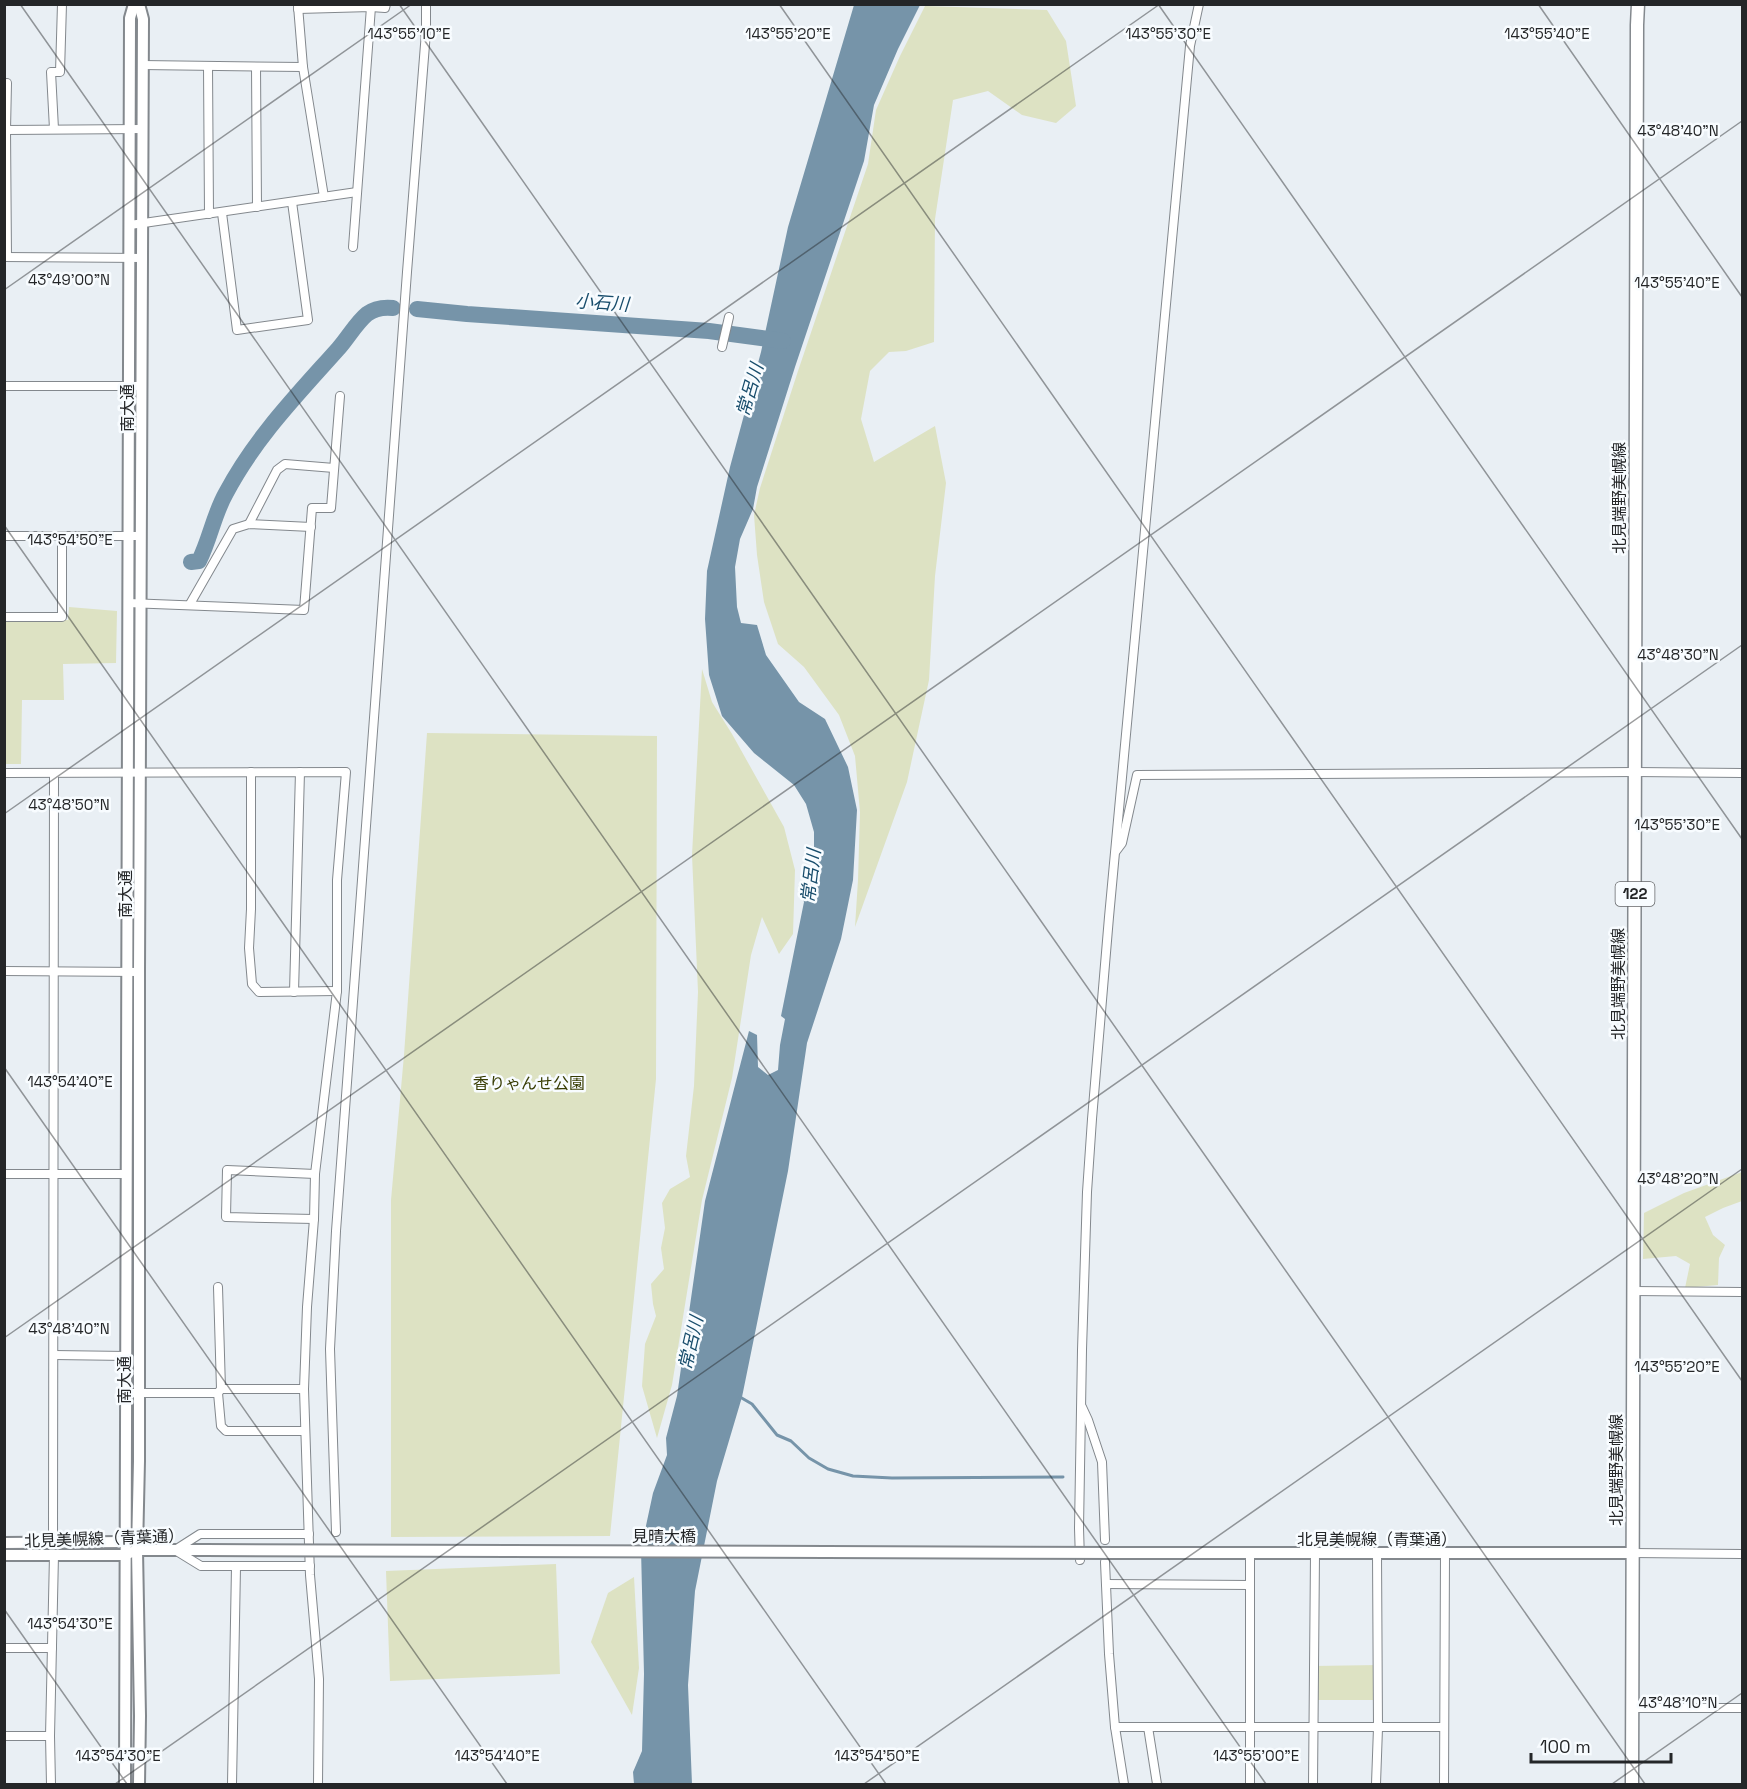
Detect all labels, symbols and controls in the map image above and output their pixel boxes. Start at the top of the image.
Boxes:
text: 143°55'10"E [368,24,450,43]
text: 143°55'20"E [745,24,831,43]
text: 143°55'30"E [1125,24,1211,43]
text: 143°55'40"E [1504,24,1590,43]
text: 43°48'40"N [1637,121,1719,140]
text: 43°49'00"N [28,270,110,289]
text: 143°55'40"E [1634,273,1720,292]
water label: 小石川 [574,289,632,316]
water label: 常呂川 [731,359,769,419]
street label: 南大通 [117,384,138,432]
street label: 北見端野美幌線 [1609,442,1630,554]
text: 143°54'50"E [27,530,113,549]
text: 43°48'30"N [1637,645,1719,664]
text: 43°48'50"N [28,795,110,814]
text: 143°55'30"E [1634,815,1720,834]
water label: 常呂川 [796,846,825,904]
street label: 南大通 [115,870,136,918]
road number: 122 [1616,882,1654,906]
street label: 北見端野美幌線 [1608,928,1629,1040]
text: 143°54'40"E [27,1072,113,1091]
park label: 香りゃんせ公園 [473,1073,585,1094]
text: 43°48'20"N [1637,1169,1719,1188]
water label: 常呂川 [673,1312,708,1372]
text: 43°48'40"N [28,1319,110,1338]
street label: 南大通 [114,1356,135,1404]
text: 143°55'20"E [1634,1357,1720,1376]
street label: 北見端野美幌線 [1606,1414,1627,1526]
street label: 北見美幌線（青葉通） [24,1525,184,1552]
street label: 見晴大橋 [632,1526,696,1547]
street label: 北見美幌線（青葉通） [1297,1529,1457,1550]
text: 143°54'30"E [27,1614,113,1633]
text: 43°48'10"N [1639,1693,1717,1712]
scale bar [1531,1726,1670,1764]
text: 100 m [1540,1735,1591,1758]
text: 143°54'30"E [75,1746,161,1765]
text: 143°54'40"E [454,1746,540,1765]
text: 143°54'50"E [834,1746,920,1765]
text: 143°55'00"E [1213,1746,1299,1765]

